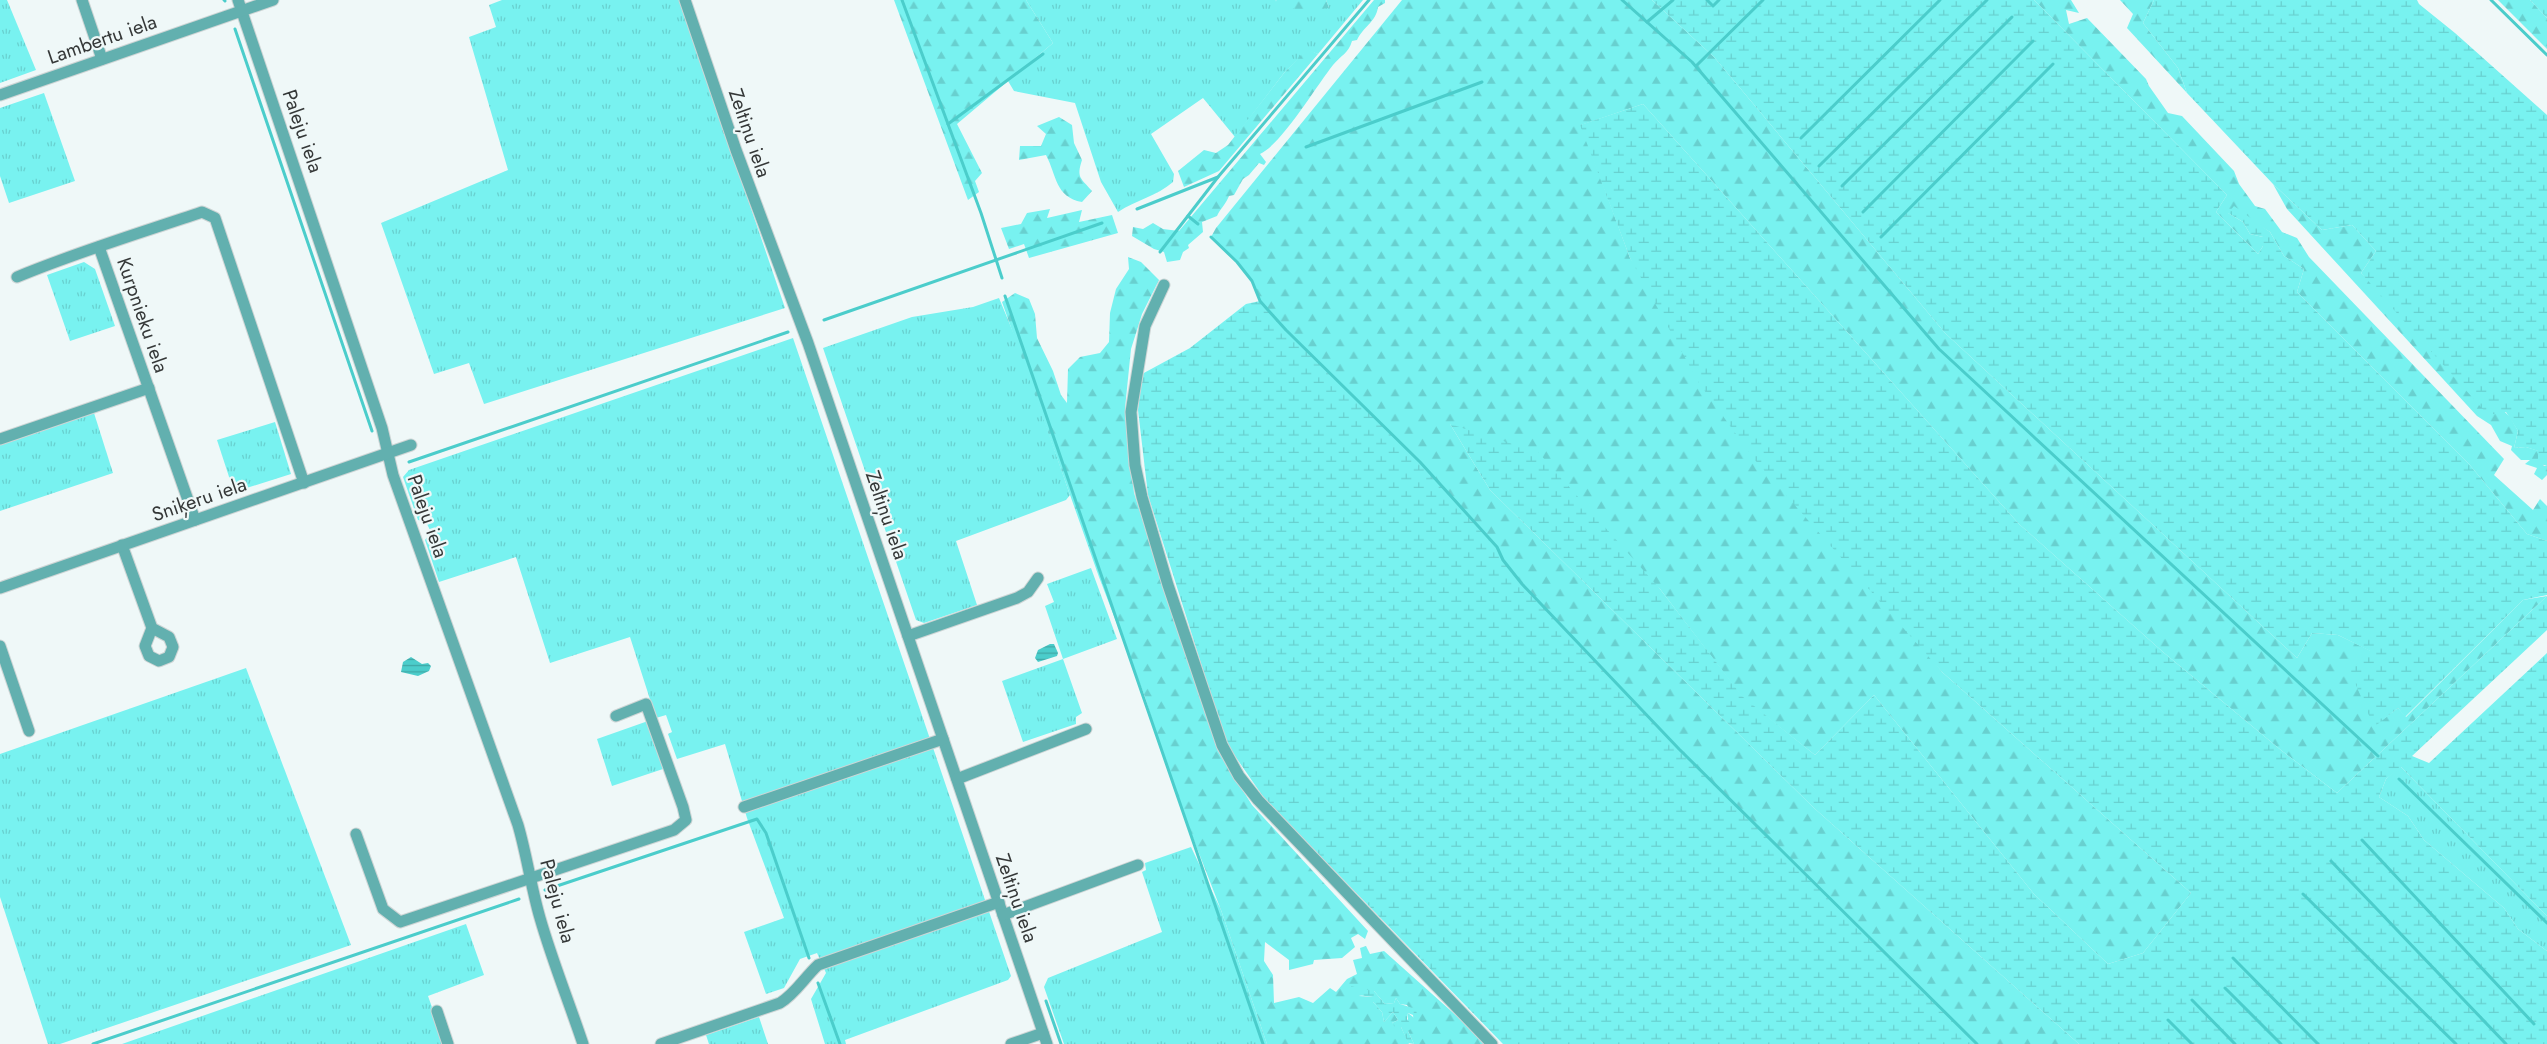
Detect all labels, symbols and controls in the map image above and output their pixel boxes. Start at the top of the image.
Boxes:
street label: Lambertu iela [44,7,161,72]
street label: Zeltiņu iela [721,85,778,181]
street label: Paleju iela [275,86,330,177]
street label: Kurpnieku iela [109,254,176,377]
street label: Zeltiņu iela [858,467,915,563]
street label: Sniķeru iela [148,470,250,529]
street label: Paleju iela [400,471,455,562]
street label: Zeltiņu iela [988,850,1045,946]
street label: Paleju iela [532,856,583,946]

